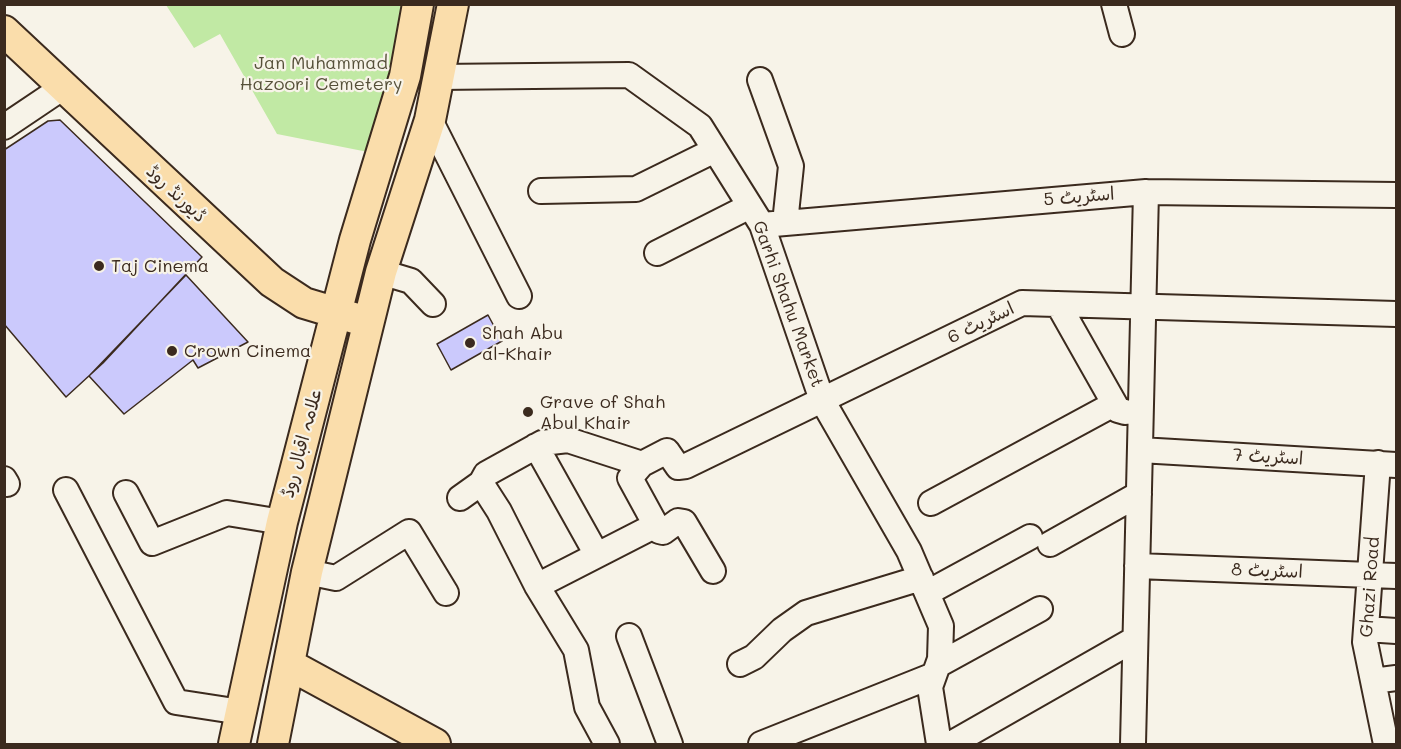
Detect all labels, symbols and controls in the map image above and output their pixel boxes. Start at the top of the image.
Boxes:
park label: Jan Muhammad Hazoori Cemetery [240,52,402,94]
street label: ڈیورنڈ روڈ [142,161,210,227]
street label: اسٹریٹ 5 [1043,183,1115,211]
street label: Garhi Shahu Market [748,218,828,390]
place label: Taj Cinema [111,255,209,277]
marker: Taj Cinema [92,259,106,273]
street label: اسٹریٹ 6 [944,298,1018,348]
place label: Shah Abu al-Khair [482,322,563,364]
marker: Shah Abu al-Khair [463,336,477,350]
place label: Crown Cinema [184,340,311,362]
marker: Crown Cinema [165,344,179,358]
street label: علامہ اقبال روڈ [277,386,327,500]
place label: Grave of Shah Abul Khair [540,391,665,434]
marker: Grave of Shah Abul Khair [521,405,535,419]
street label: اسٹریٹ 7 [1232,444,1304,470]
street label: Ghazi Road [1356,536,1384,638]
street label: اسٹریٹ 8 [1231,559,1303,583]

